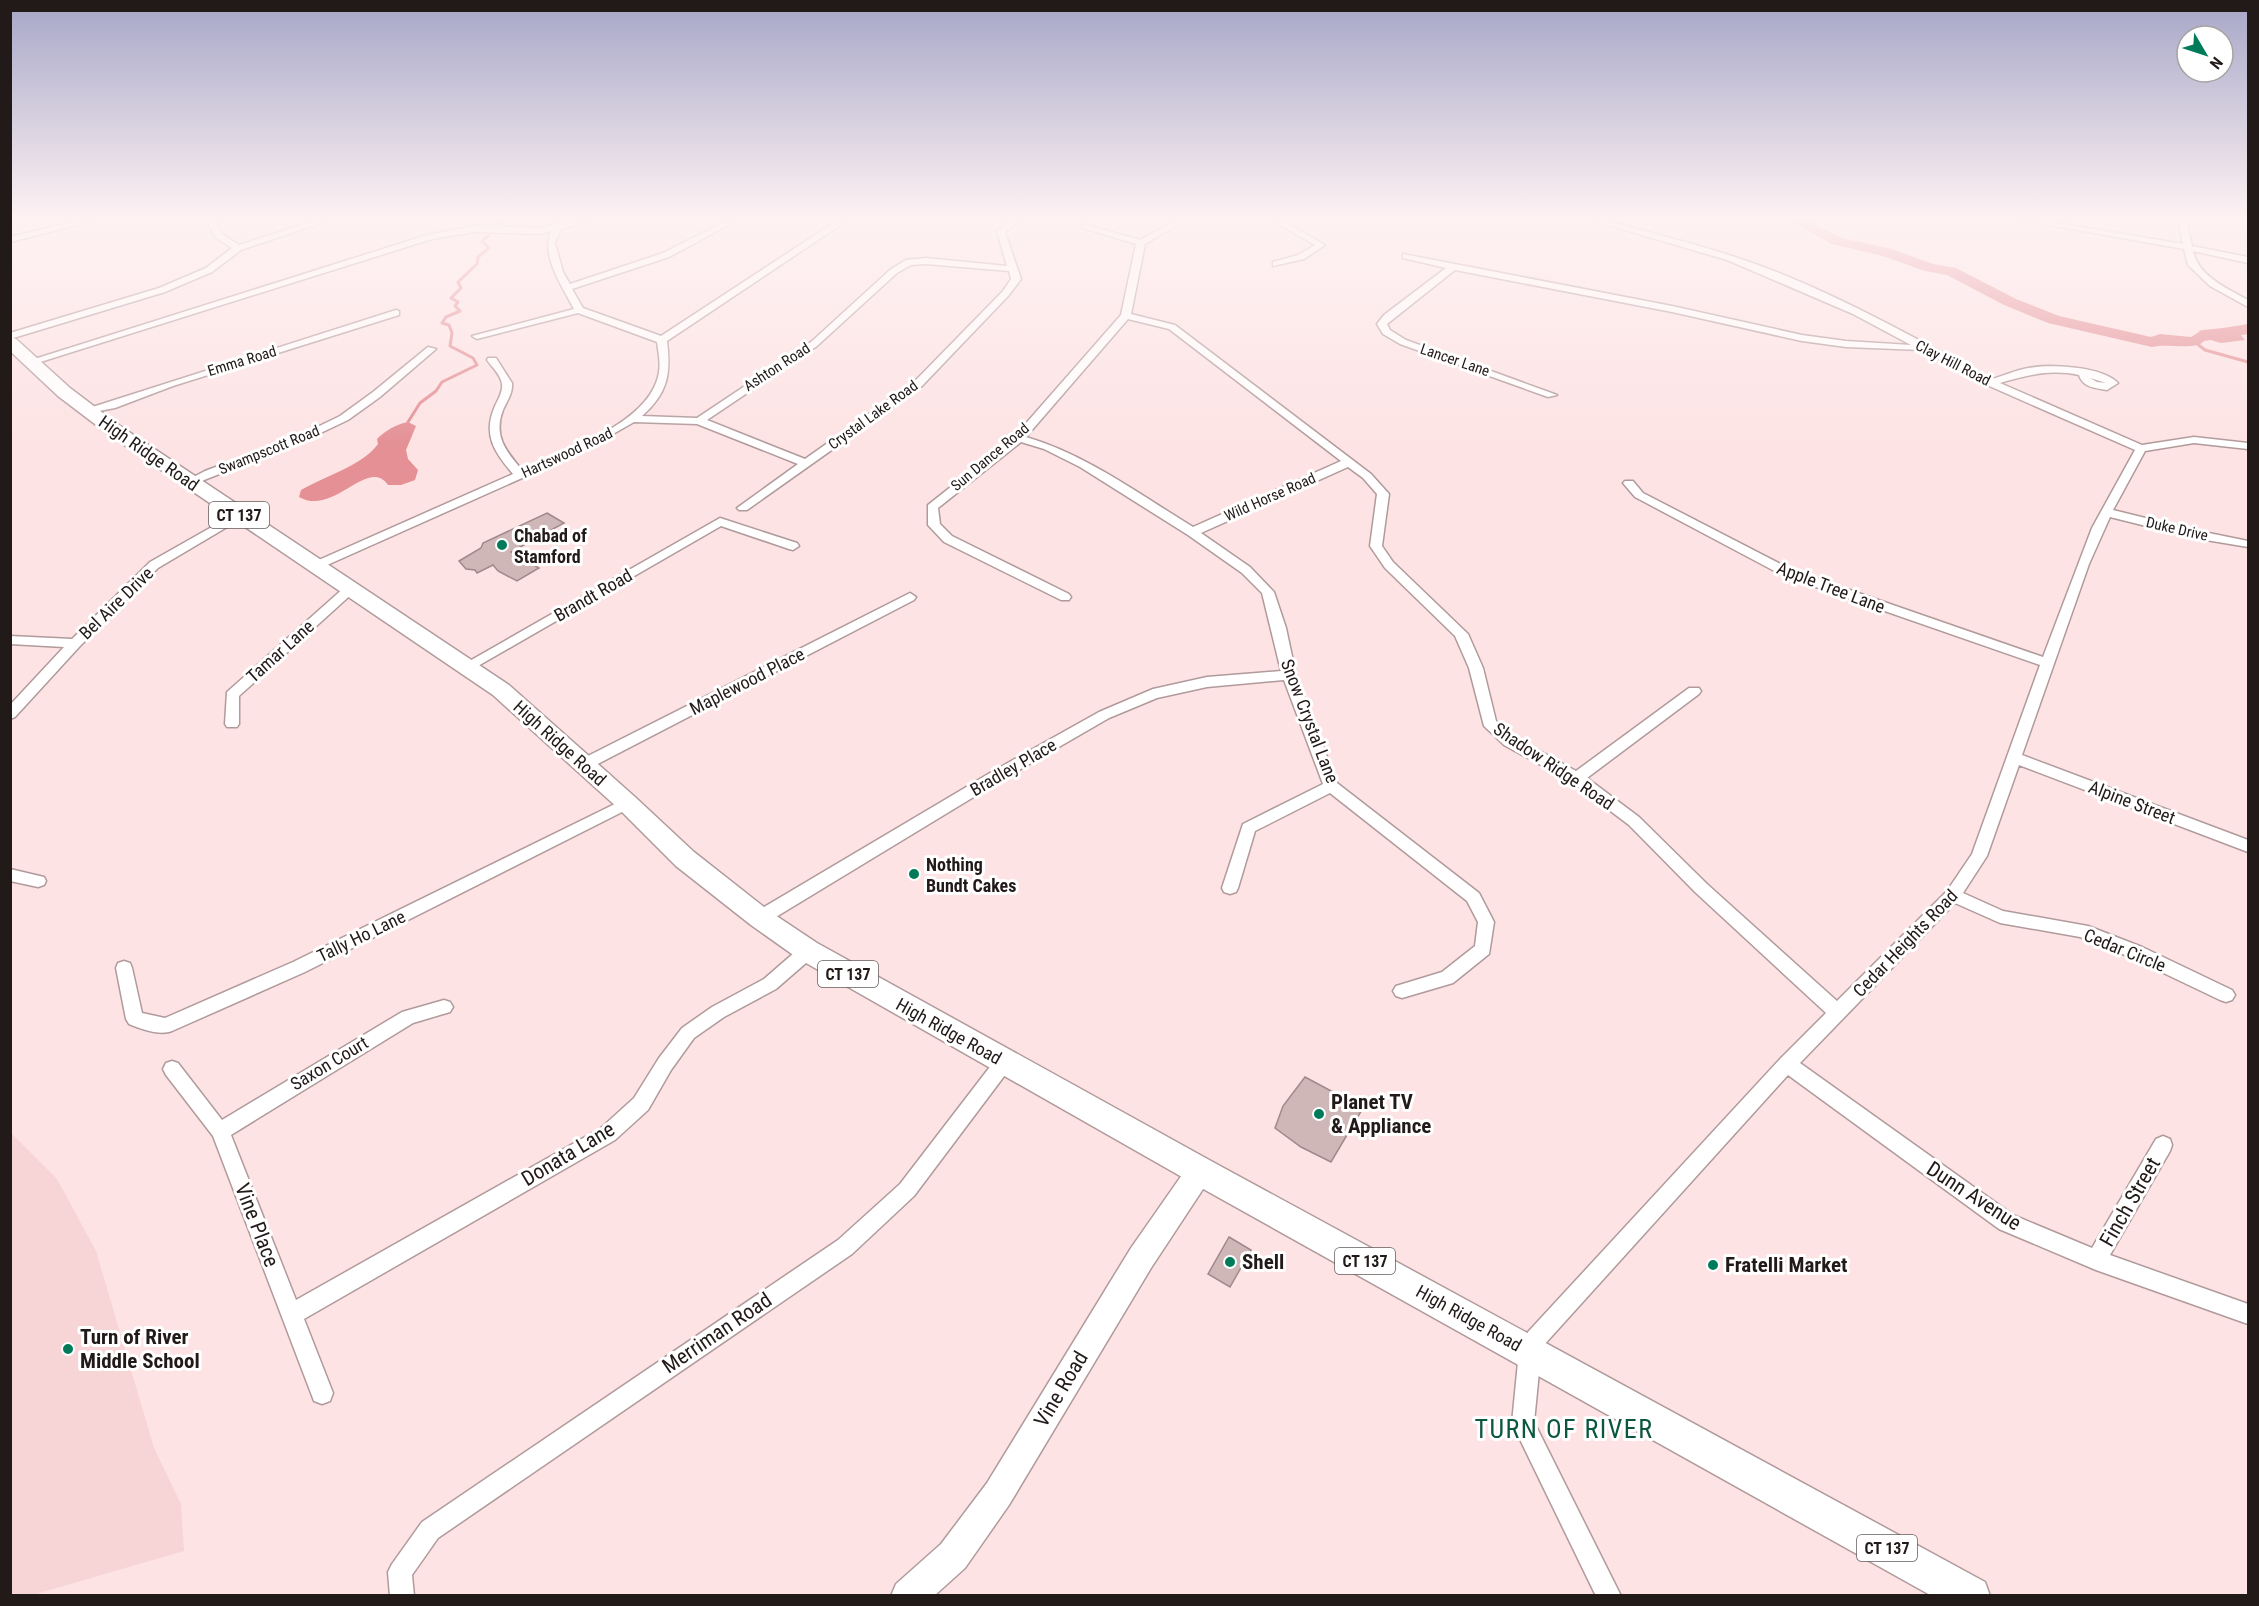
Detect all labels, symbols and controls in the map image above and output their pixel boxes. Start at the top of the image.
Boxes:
north arrow [2175,24,2235,84]
text: N [2206,53,2227,73]
street label: Clay Hill Road [1912,336,1994,390]
street label: Ashton Road [740,339,814,395]
street label: Lancer Lane [1418,340,1492,380]
street label: Emma Road [206,342,278,380]
street label: Crystal Lake Road [825,376,921,454]
street label: High Ridge Road [95,411,203,495]
street label: Sun Dance Road [947,419,1033,495]
street label: Swampscott Road [216,422,322,478]
street label: Hartswood Road [519,424,615,482]
street label: Wild Horse Road [1222,469,1318,525]
road number: CT 137 [209,502,269,528]
street label: Duke Drive [2144,513,2210,545]
place label: Chabad of Stamford [514,525,587,567]
marker: Chabad of Stamford [495,538,509,552]
street label: Apple Tree Lane [1774,557,1888,617]
street label: Bel Aire Drive [75,563,157,643]
street label: Brandt Road [550,564,636,626]
street label: Tamar Lane [242,615,318,687]
street label: Maplewood Place [686,643,808,719]
street label: Snow Crystal Lane [1277,656,1343,786]
street label: High Ridge Road [509,696,611,790]
street label: Shadow Ridge Road [1490,718,1618,814]
street label: Bradley Place [966,734,1060,800]
street label: Alpine Street [2086,776,2178,828]
place label: Nothing Bundt Cakes [926,854,1016,896]
marker: Nothing Bundt Cakes [907,867,921,881]
street label: Cedar Heights Road [1849,885,1961,1001]
street label: Tally Ho Lane [313,906,409,966]
street label: Cedar Circle [2081,924,2169,976]
road number: CT 137 [818,961,878,987]
street label: High Ridge Road [893,993,1005,1069]
street label: Saxon Court [286,1032,372,1094]
place label: Planet TV & Appliance [1331,1090,1431,1138]
marker: Planet TV & Appliance [1312,1107,1326,1121]
street label: Donata Lane [517,1117,619,1191]
street label: Finch Street [2095,1153,2165,1251]
street label: Dunn Avenue [1922,1157,2026,1235]
street label: Vine Place [230,1180,284,1270]
road number: CT 137 [1335,1248,1395,1274]
place label: Shell [1242,1250,1284,1274]
place label: Fratelli Market [1725,1253,1848,1277]
marker: Shell [1223,1255,1237,1269]
marker: Fratelli Market [1706,1258,1720,1272]
street label: High Ridge Road [1413,1280,1525,1356]
street label: Merriman Road [658,1288,776,1378]
place label: Turn of River Middle School [80,1325,200,1373]
marker: Turn of River Middle School [61,1342,75,1356]
street label: Vine Road [1029,1347,1093,1431]
district label: TURN OF RIVER [1474,1414,1654,1444]
road number: CT 137 [1857,1535,1917,1561]

